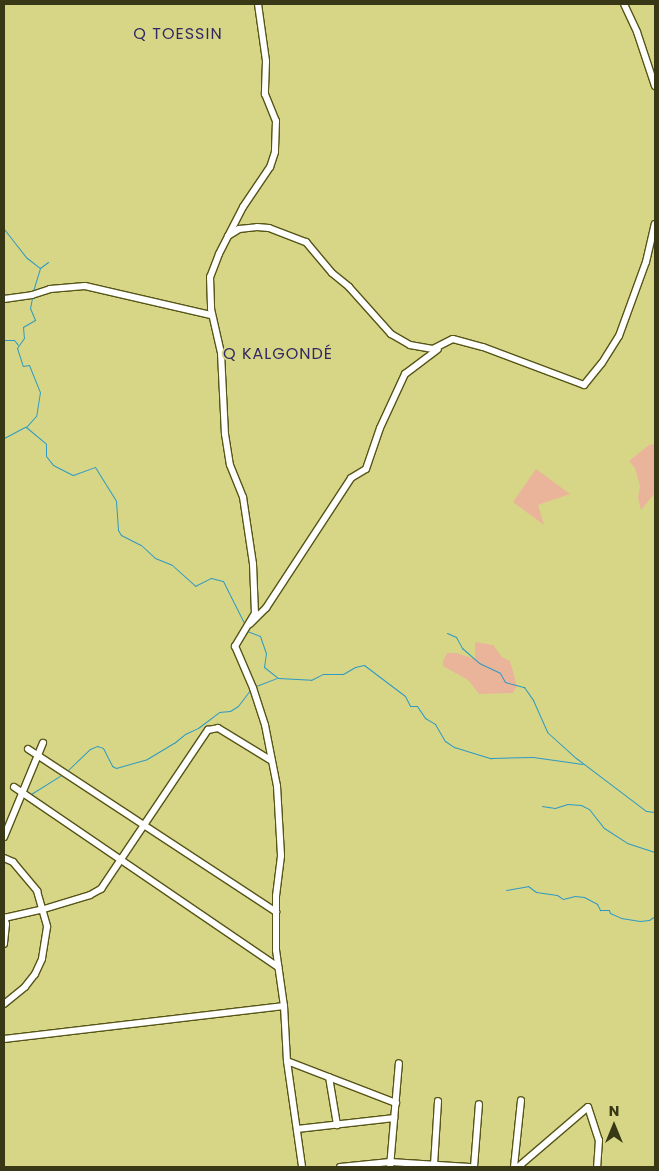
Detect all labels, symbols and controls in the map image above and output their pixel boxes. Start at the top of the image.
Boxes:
district label: Q TOESSIN [132,24,224,44]
district label: Q KALGONDÉ [222,344,334,364]
north arrow [589,1101,639,1151]
text: N [609,1101,619,1121]

